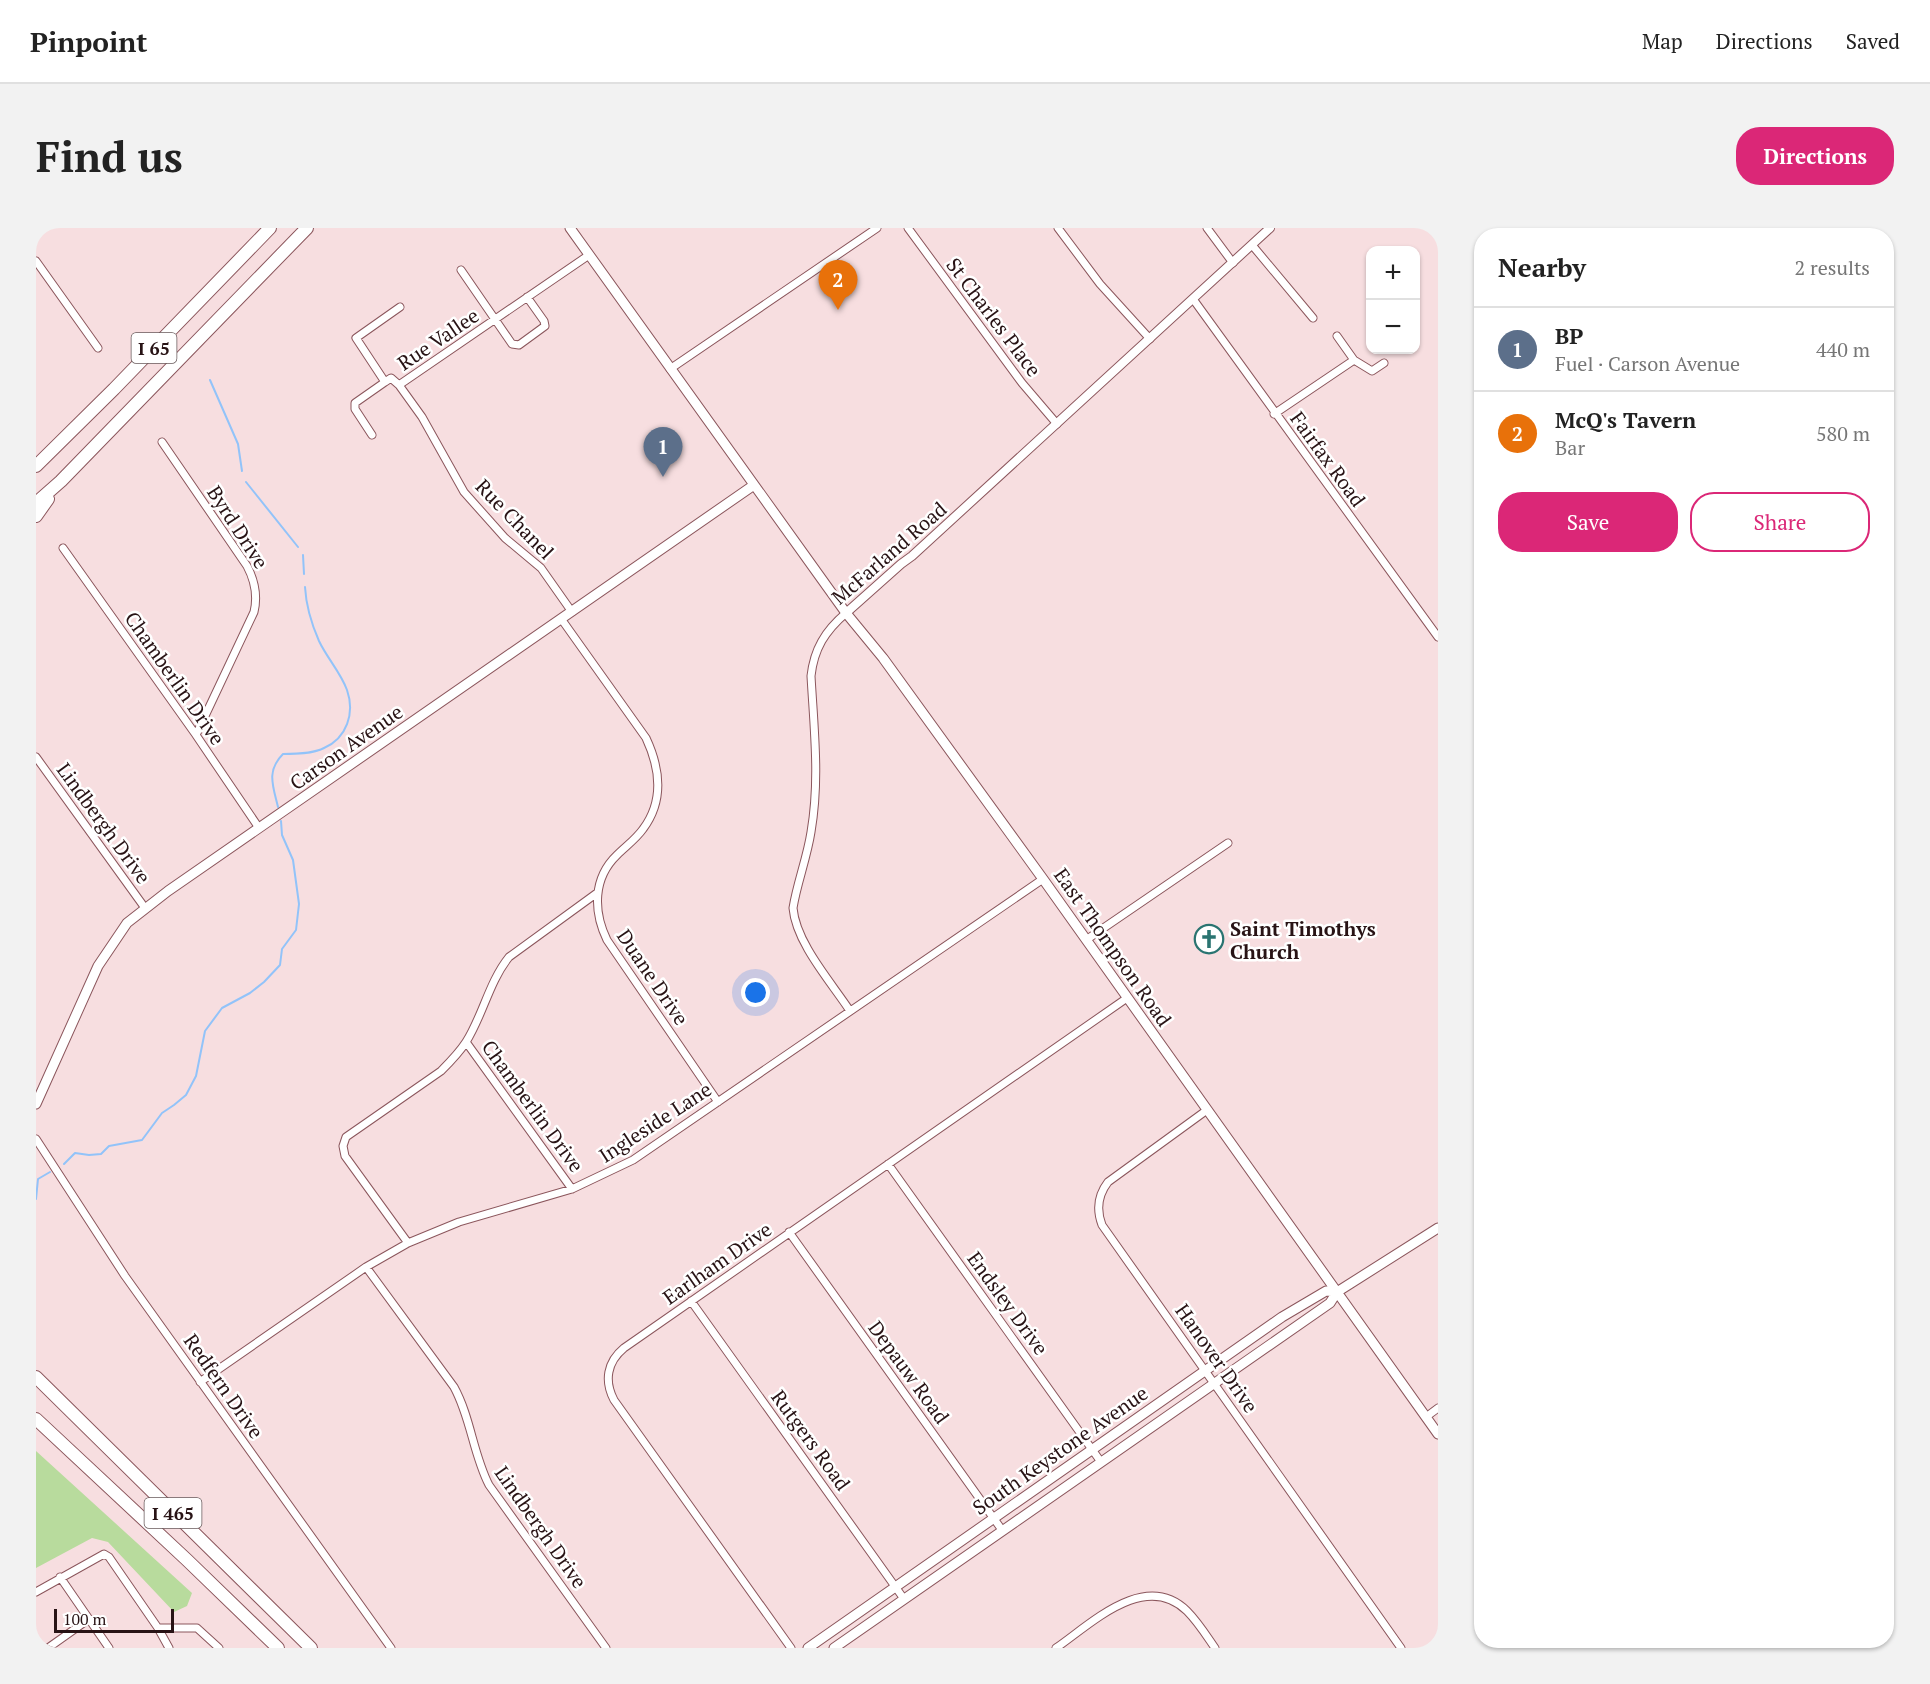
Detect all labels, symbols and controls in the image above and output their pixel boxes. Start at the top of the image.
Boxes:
text: Pinpoint [30,23,147,60]
text: Map [1642,27,1683,55]
text: Directions [1716,27,1813,55]
text: Saved [1846,27,1900,55]
button: Directions [1736,127,1894,185]
text: Find us [36,128,183,184]
map controls [1366,246,1420,354]
button: + [1366,246,1420,300]
text: Nearby [1498,250,1586,284]
street label: St Charles Place [940,252,1048,382]
text: 2 results [1795,254,1870,281]
pin: 2 [818,260,858,310]
button: − [1366,300,1420,354]
street label: Rue Vallee [392,302,484,376]
text: BP [1555,321,1583,350]
road number: I 65 [132,333,176,363]
text: 1 [1512,336,1523,363]
text: 440 m [1816,336,1870,363]
text: Fuel · Carson Avenue [1555,350,1740,377]
text: McQ's Tavern [1555,405,1696,434]
street label: Fairfax Road [1284,406,1372,512]
text: 2 [1512,420,1523,447]
text: 580 m [1816,420,1870,447]
pin: 1 [644,428,682,477]
text: Bar [1555,434,1585,461]
street label: Rue Chanel [470,473,560,565]
street label: Byrd Drive [201,480,275,574]
button: Save [1498,492,1678,552]
button: Share [1690,492,1870,552]
street label: McFarland Road [826,496,952,610]
street label: Chamberlin Drive [119,606,231,750]
street label: Carson Avenue [284,698,408,796]
street label: Lindbergh Drive [51,757,157,889]
street label: East Thompson Road [1048,862,1178,1032]
place label: Saint Timothys Church [1230,915,1376,965]
church icon: Saint Timothys Church [1193,923,1225,955]
street label: Duane Drive [611,924,695,1030]
your location [741,978,770,1007]
street label: Chamberlin Drive [476,1035,590,1177]
street label: Ingleside Lane [593,1075,717,1169]
street label: Earlham Drive [657,1215,777,1311]
street label: Endsley Drive [961,1246,1055,1360]
street label: Hanover Drive [1169,1298,1265,1418]
street label: Depauw Road [862,1315,956,1429]
street label: Redfern Drive [178,1328,270,1444]
street label: South Keystone Avenue [967,1379,1153,1521]
street label: Rutgers Road [765,1384,857,1496]
street label: Lindbergh Drive [489,1461,593,1593]
road number: I 465 [144,1498,202,1528]
scale bar [54,1606,174,1634]
text: 100 m [63,1608,106,1630]

